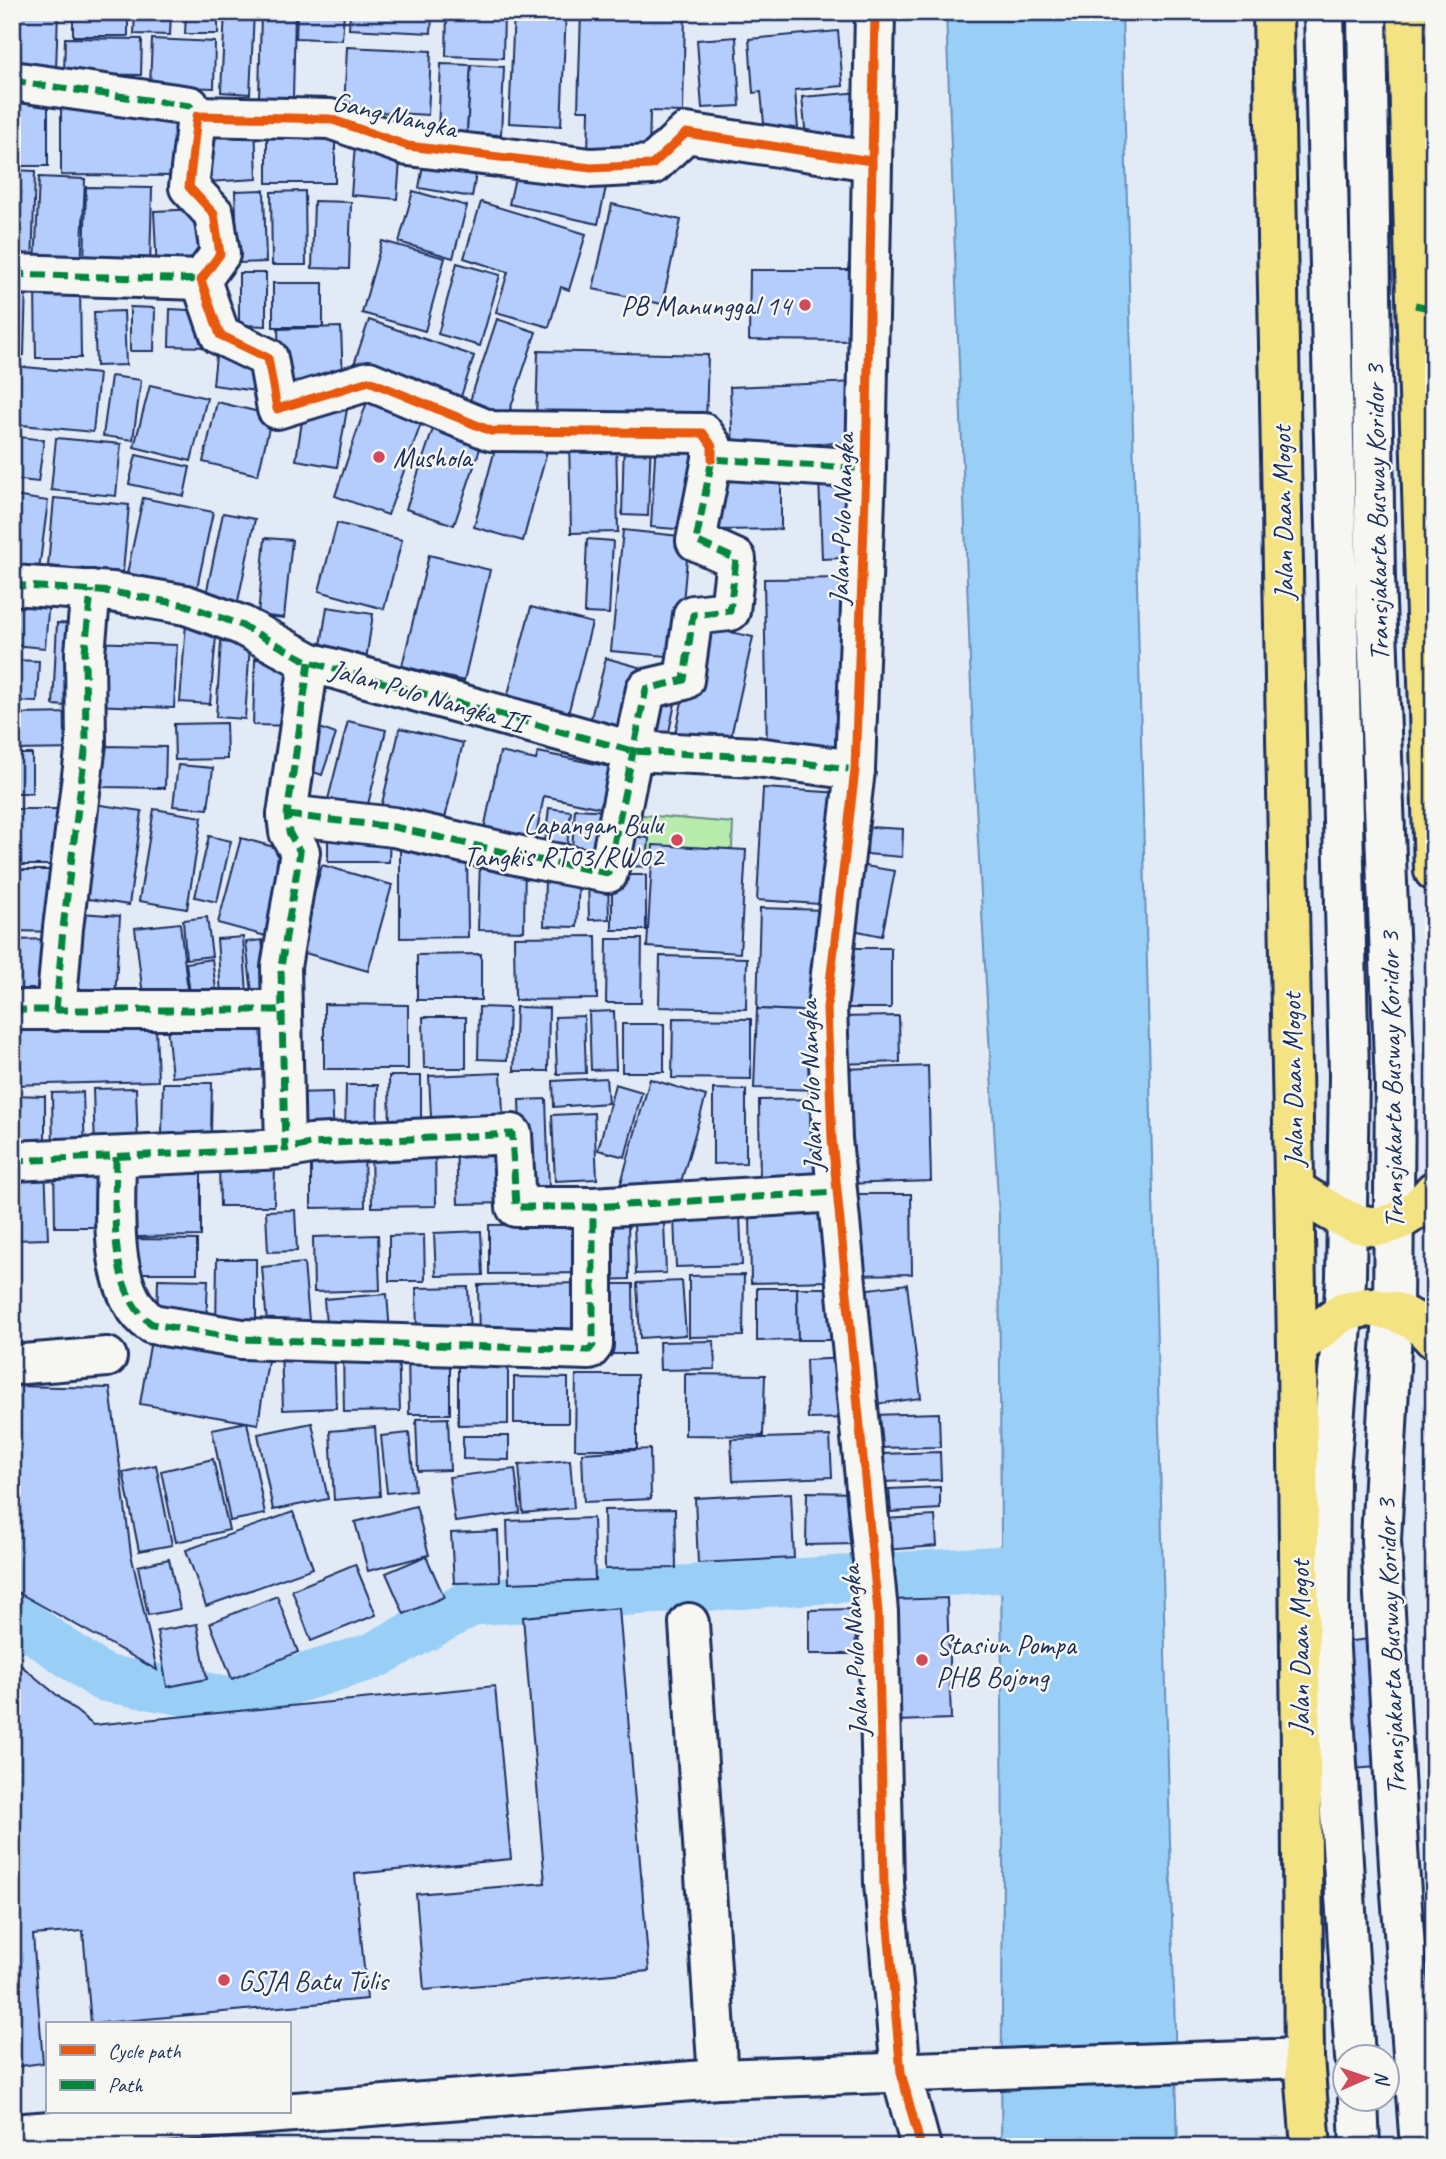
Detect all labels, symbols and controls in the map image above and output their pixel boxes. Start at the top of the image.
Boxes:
street label: Gang Nangka [329,83,463,146]
place label: PB Manunggal 14 [621,288,793,323]
marker: PB Manunggal 14 [797,297,813,313]
street label: Transjakarta Busway Koridor 3 [1356,362,1397,662]
street label: Jalan Daan Mogot [1263,423,1302,602]
street label: Jalan Pulo Nangka [821,430,862,607]
place label: Mushola [393,440,474,475]
marker: Mushola [371,449,387,465]
street label: Jalan Pulo Nangka II [324,650,535,742]
place label: Lapangan Bulu Tangkis RT03/RW02 [463,807,665,874]
marker: Lapangan Bulu Tangkis RT03/RW02 [669,832,685,848]
street label: Transjakarta Busway Koridor 3 [1371,929,1412,1229]
street label: Jalan Daan Mogot [1273,990,1312,1169]
street label: Jalan Pulo Nangka [790,997,831,1174]
street label: Transjakarta Busway Koridor 3 [1368,1496,1413,1796]
street label: Jalan Daan Mogot [1282,1557,1317,1736]
street label: Jalan Pulo Nangka [832,1562,877,1739]
place label: Stasiun Pompa PHB Bojong [936,1627,1077,1694]
marker: Stasiun Pompa PHB Bojong [914,1652,930,1668]
place label: GSJA Batu Tulis [238,1963,390,1998]
marker: GSJA Batu Tulis [216,1972,232,1988]
legend [46,2022,290,2114]
text: Cycle path [108,2038,181,2064]
north arrow [1330,2044,1400,2114]
text: N [1370,2071,1394,2087]
text: Path [108,2072,144,2098]

